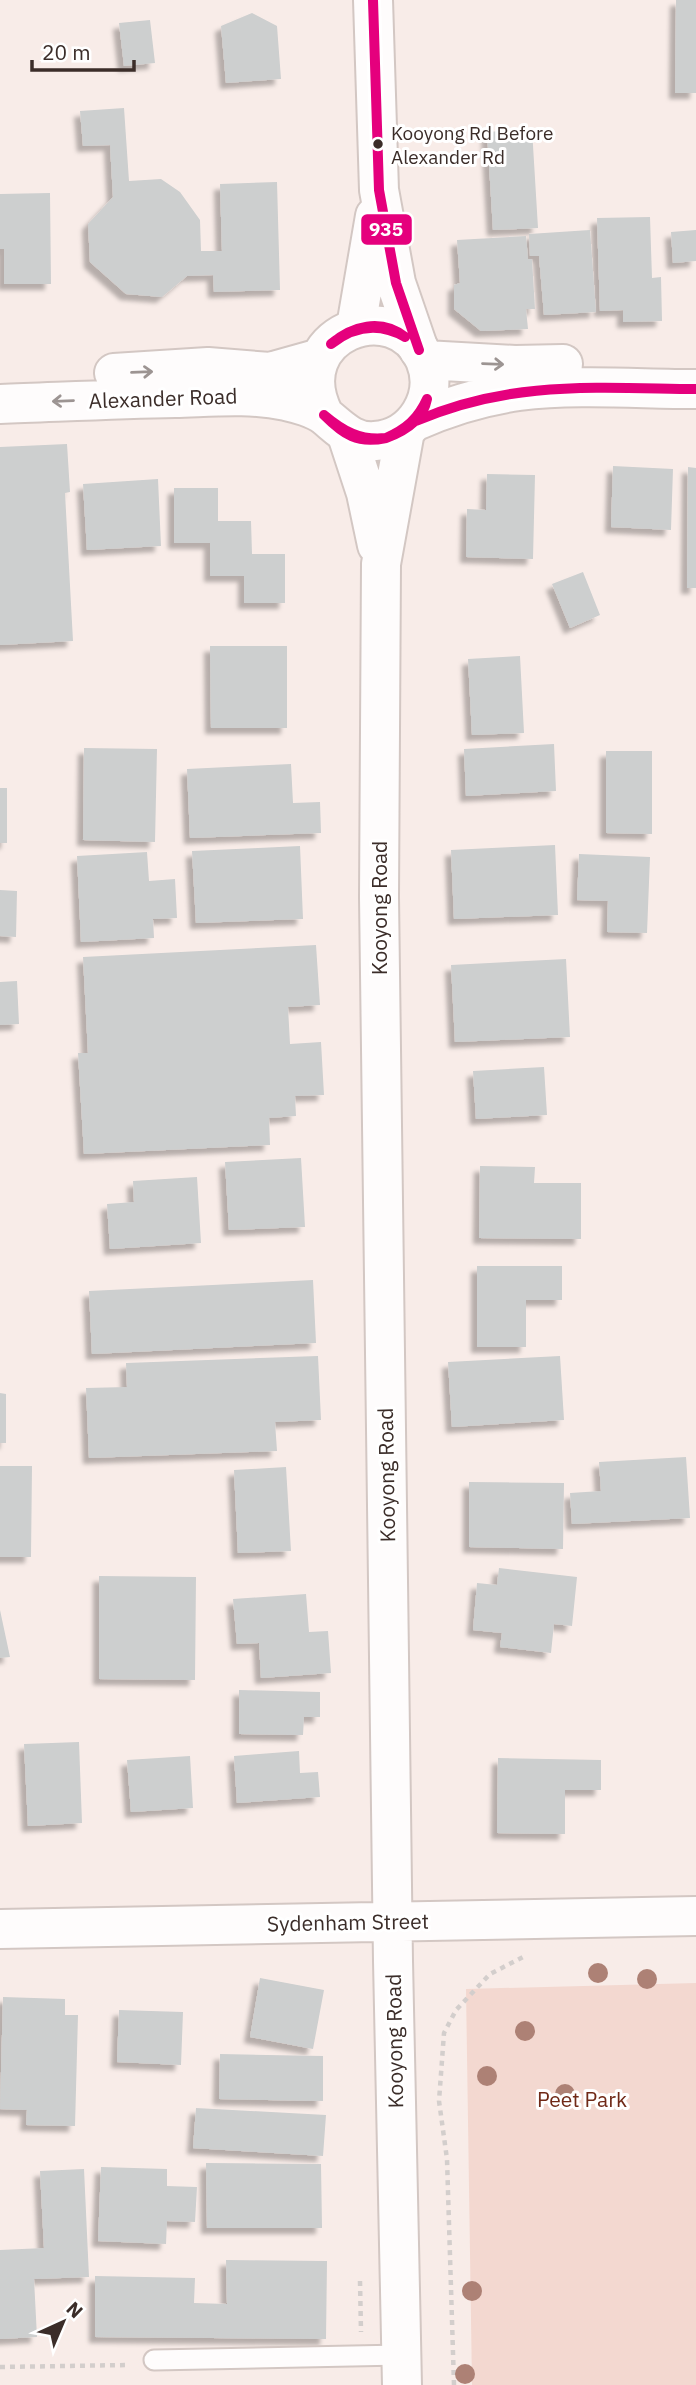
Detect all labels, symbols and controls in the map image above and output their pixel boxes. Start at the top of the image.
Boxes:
scale bar [32,28,133,72]
text: 20 m [42,38,91,66]
place label: Kooyong Rd Before Alexander Rd [391,121,553,169]
marker: Kooyong Rd Before Alexander Rd [371,137,385,151]
line badge: 935 [360,213,413,246]
text: 935 [369,217,403,241]
one-way arrow [481,358,504,371]
one-way arrow [130,365,153,378]
street label: Alexander Road [88,381,238,415]
one-way arrow [51,395,74,408]
street label: Kooyong Road [365,841,393,975]
street label: Kooyong Road [371,1407,401,1543]
street label: Sydenham Street [267,1907,429,1937]
street label: Kooyong Road [379,1973,409,2109]
park label: Peet Park [537,2085,627,2113]
north arrow [28,2287,98,2357]
text: N [62,2296,88,2323]

